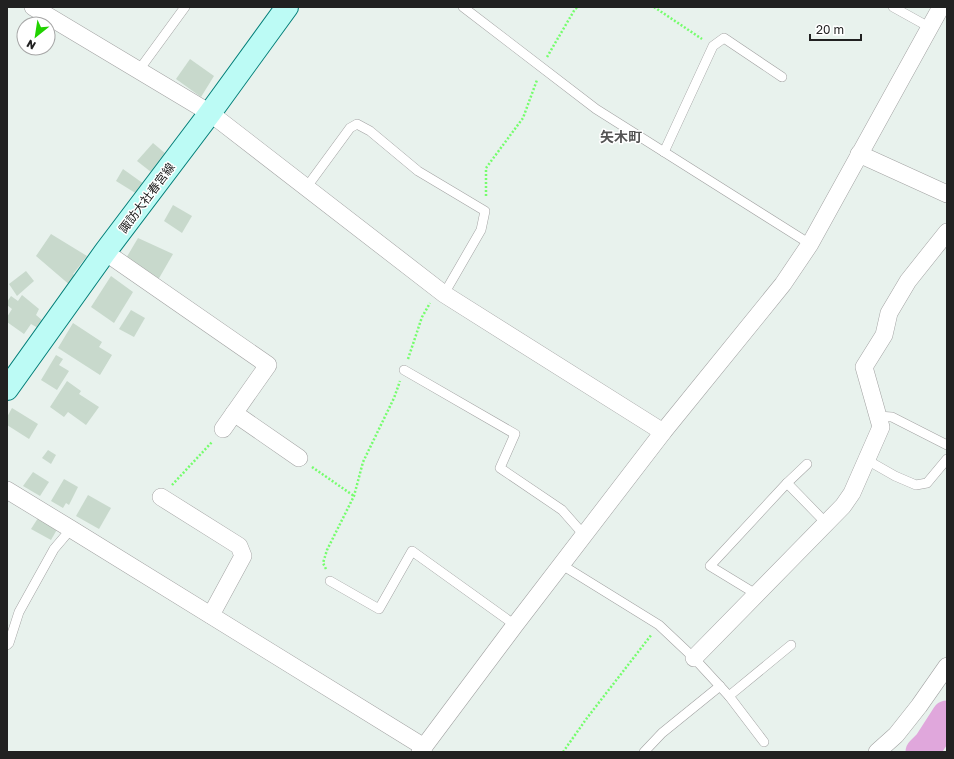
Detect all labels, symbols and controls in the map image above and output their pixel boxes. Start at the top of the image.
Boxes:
north arrow [16,16,56,56]
scale bar [810,16,861,42]
text: 20 m [816,22,844,37]
text: N [24,37,38,53]
district label: 矢木町 [600,128,642,145]
street label: 諏訪大社春宮線 [115,160,178,236]

